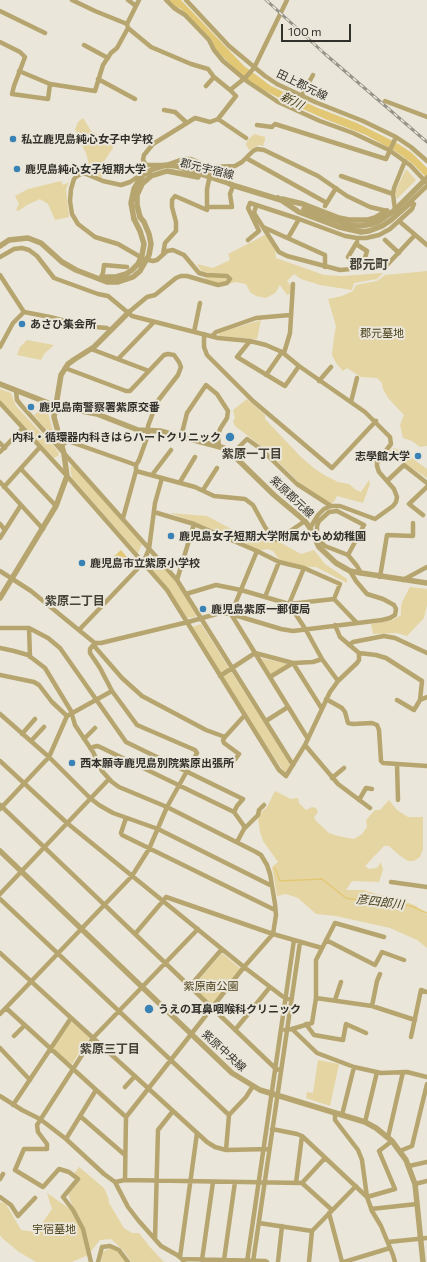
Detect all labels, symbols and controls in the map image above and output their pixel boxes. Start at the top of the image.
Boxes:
scale bar [283,16,353,42]
text: 100 m [288,24,322,38]
street label: 田上郡元線 [274,67,330,103]
water label: 新川 [278,89,306,113]
place label: 私立鹿児島純心女子中学校 [21,132,153,146]
marker: 私立鹿児島純心女子中学校 [8,134,18,144]
street label: 郡元宇宿線 [179,156,235,182]
place label: 鹿児島純心女子短期大学 [25,162,146,176]
marker: 鹿児島純心女子短期大学 [12,164,22,174]
district label: 郡元町 [350,257,388,273]
place label: あさひ集会所 [30,317,96,331]
marker: あさひ集会所 [17,319,27,329]
park label: 郡元墓地 [360,326,404,340]
place label: 鹿児島南警察署紫原交番 [39,400,160,414]
marker: 鹿児島南警察署紫原交番 [26,402,36,412]
place label: 内科・循環器内科きはらハートクリニック [12,430,221,444]
marker: 内科・循環器内科きはらハートクリニック [224,431,236,443]
district label: 紫原一丁目 [222,447,282,461]
place label: 志學館大学 [355,449,410,463]
marker: 志學館大学 [413,451,423,461]
street label: 紫原郡元線 [267,473,317,521]
place label: 鹿児島女子短期大学附属かもめ幼稚園 [179,529,366,543]
marker: 鹿児島女子短期大学附属かもめ幼稚園 [166,531,176,541]
place label: 鹿児島市立紫原小学校 [90,556,200,570]
marker: 鹿児島市立紫原小学校 [77,558,87,568]
district label: 紫原二丁目 [45,594,105,608]
place label: 鹿児島紫原一郵便局 [211,602,310,616]
marker: 鹿児島紫原一郵便局 [198,604,208,614]
place label: 西本願寺鹿児島別院紫原出張所 [80,756,234,770]
marker: 西本願寺鹿児島別院紫原出張所 [67,758,77,768]
water label: 彦四郎川 [355,892,405,912]
park label: 紫原南公園 [184,979,238,993]
place label: うえの耳鼻咽喉科クリニック [158,1002,301,1016]
marker: うえの耳鼻咽喉科クリニック [143,1003,155,1015]
street label: 紫原中央線 [199,1028,249,1074]
district label: 紫原三丁目 [80,1042,140,1056]
park label: 宇宿墓地 [32,1222,76,1236]

